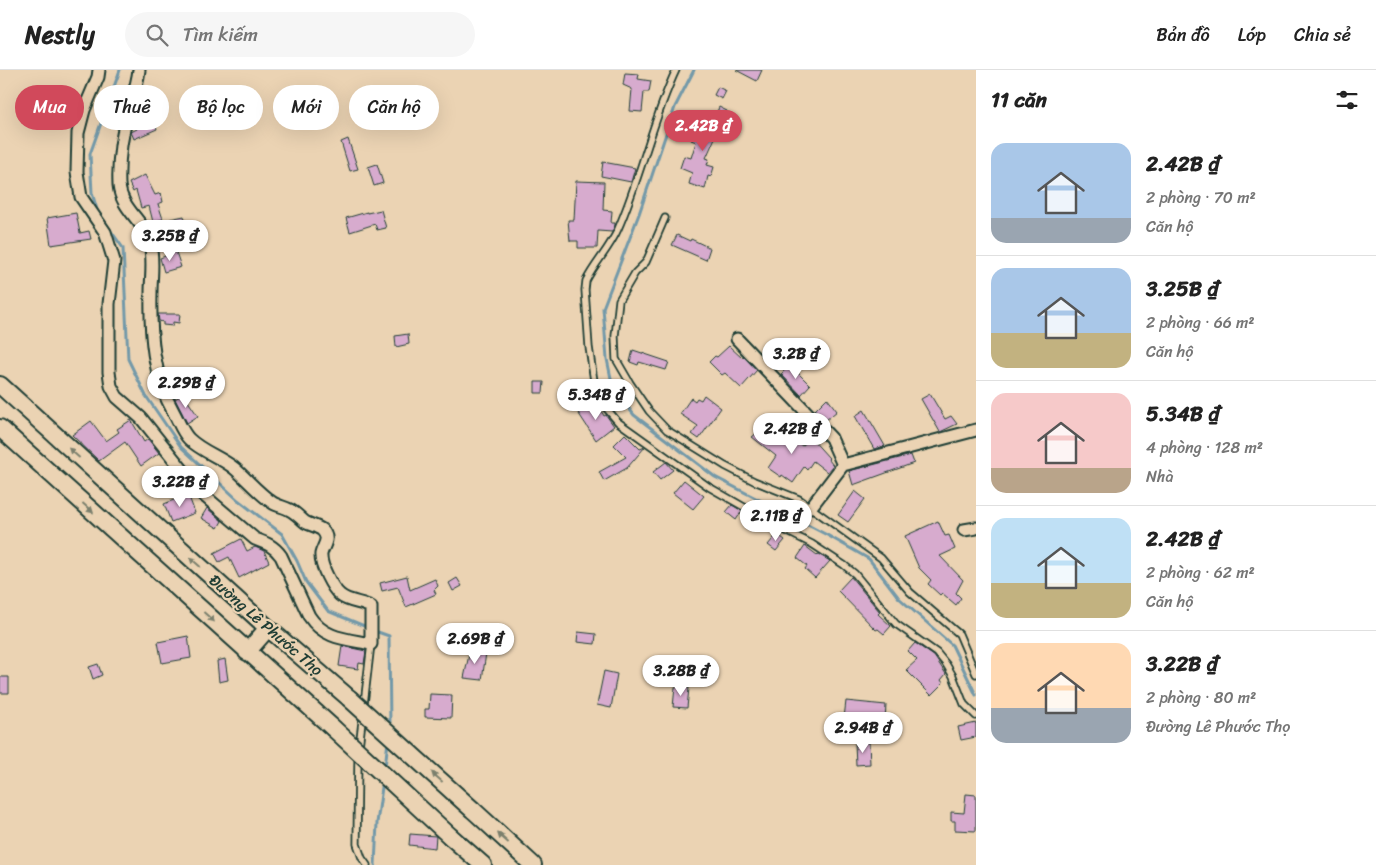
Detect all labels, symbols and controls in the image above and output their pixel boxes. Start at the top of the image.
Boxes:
search box [125,12,475,57]
text: Nestly [25,14,95,56]
text: Tìm kiếm [183,18,258,51]
text: Bản đồ [1156,19,1210,51]
text: Lớp [1238,19,1266,51]
text: Chia sẻ [1294,19,1351,51]
icon: search [143,21,171,49]
text: 11 căn [991,81,1047,119]
chip: Mua [15,85,84,130]
chip: Thuê [94,85,169,130]
chip: Bộ lọc [179,85,263,130]
chip: Mới [273,85,339,130]
chip: Căn hộ [349,85,439,130]
icon: filters [1333,86,1361,114]
pin: 2.42B ₫ [657,109,749,152]
text: 2.42B ₫ [675,111,731,140]
text: 2.42B ₫ [1146,145,1219,183]
icon: home [1031,163,1091,223]
text: 2 phòng · 70 m² [1146,183,1256,212]
text: Căn hộ [1146,212,1193,241]
pin: 3.25B ₫ [124,220,216,262]
text: 3.25B ₫ [142,221,198,250]
text: 3.25B ₫ [1146,270,1219,308]
icon: home [1031,288,1091,348]
text: 2 phòng · 66 m² [1146,308,1255,337]
text: Căn hộ [1146,337,1193,366]
pin: 3.2B ₫ [755,338,837,380]
text: 3.2B ₫ [773,339,819,368]
pin: 2.29B ₫ [140,366,232,409]
text: 2.29B ₫ [158,368,214,397]
pin: 5.34B ₫ [550,378,642,421]
text: 5.34B ₫ [568,380,624,409]
text: 5.34B ₫ [1146,395,1220,433]
pin: 2.42B ₫ [746,412,838,455]
icon: home [1031,413,1091,473]
text: 2.42B ₫ [764,414,820,443]
text: 4 phòng · 128 m² [1146,433,1263,462]
one-way arrow [68,447,81,458]
text: Nhà [1146,462,1174,491]
pin: 3.22B ₫ [134,466,226,508]
text: 3.22B ₫ [153,467,207,496]
pin: 2.11B ₫ [730,500,822,542]
text: 2.11B ₫ [751,501,801,530]
one-way arrow [82,502,94,514]
text: 2.42B ₫ [1146,520,1219,558]
icon: home [1031,538,1091,598]
one-way arrow [189,556,201,568]
text: 2 phòng · 62 m² [1146,558,1255,587]
street label: Đường Lê Phước Thọ [202,567,330,683]
text: Căn hộ [1146,587,1193,616]
one-way arrow [202,611,214,623]
pin: 2.69B ₫ [429,622,521,665]
text: 2.69B ₫ [447,624,503,653]
text: 3.22B ₫ [1146,645,1218,683]
pin: 3.28B ₫ [635,654,727,697]
text: 3.28B ₫ [653,656,709,685]
icon: home [1031,663,1091,723]
text: 2 phòng · 80 m² [1146,683,1256,712]
pin: 2.94B ₫ [817,712,909,754]
text: Đường Lê Phước Thọ [1146,712,1290,741]
text: 2.94B ₫ [835,713,891,742]
one-way arrow [431,771,443,783]
one-way arrow [496,832,509,843]

